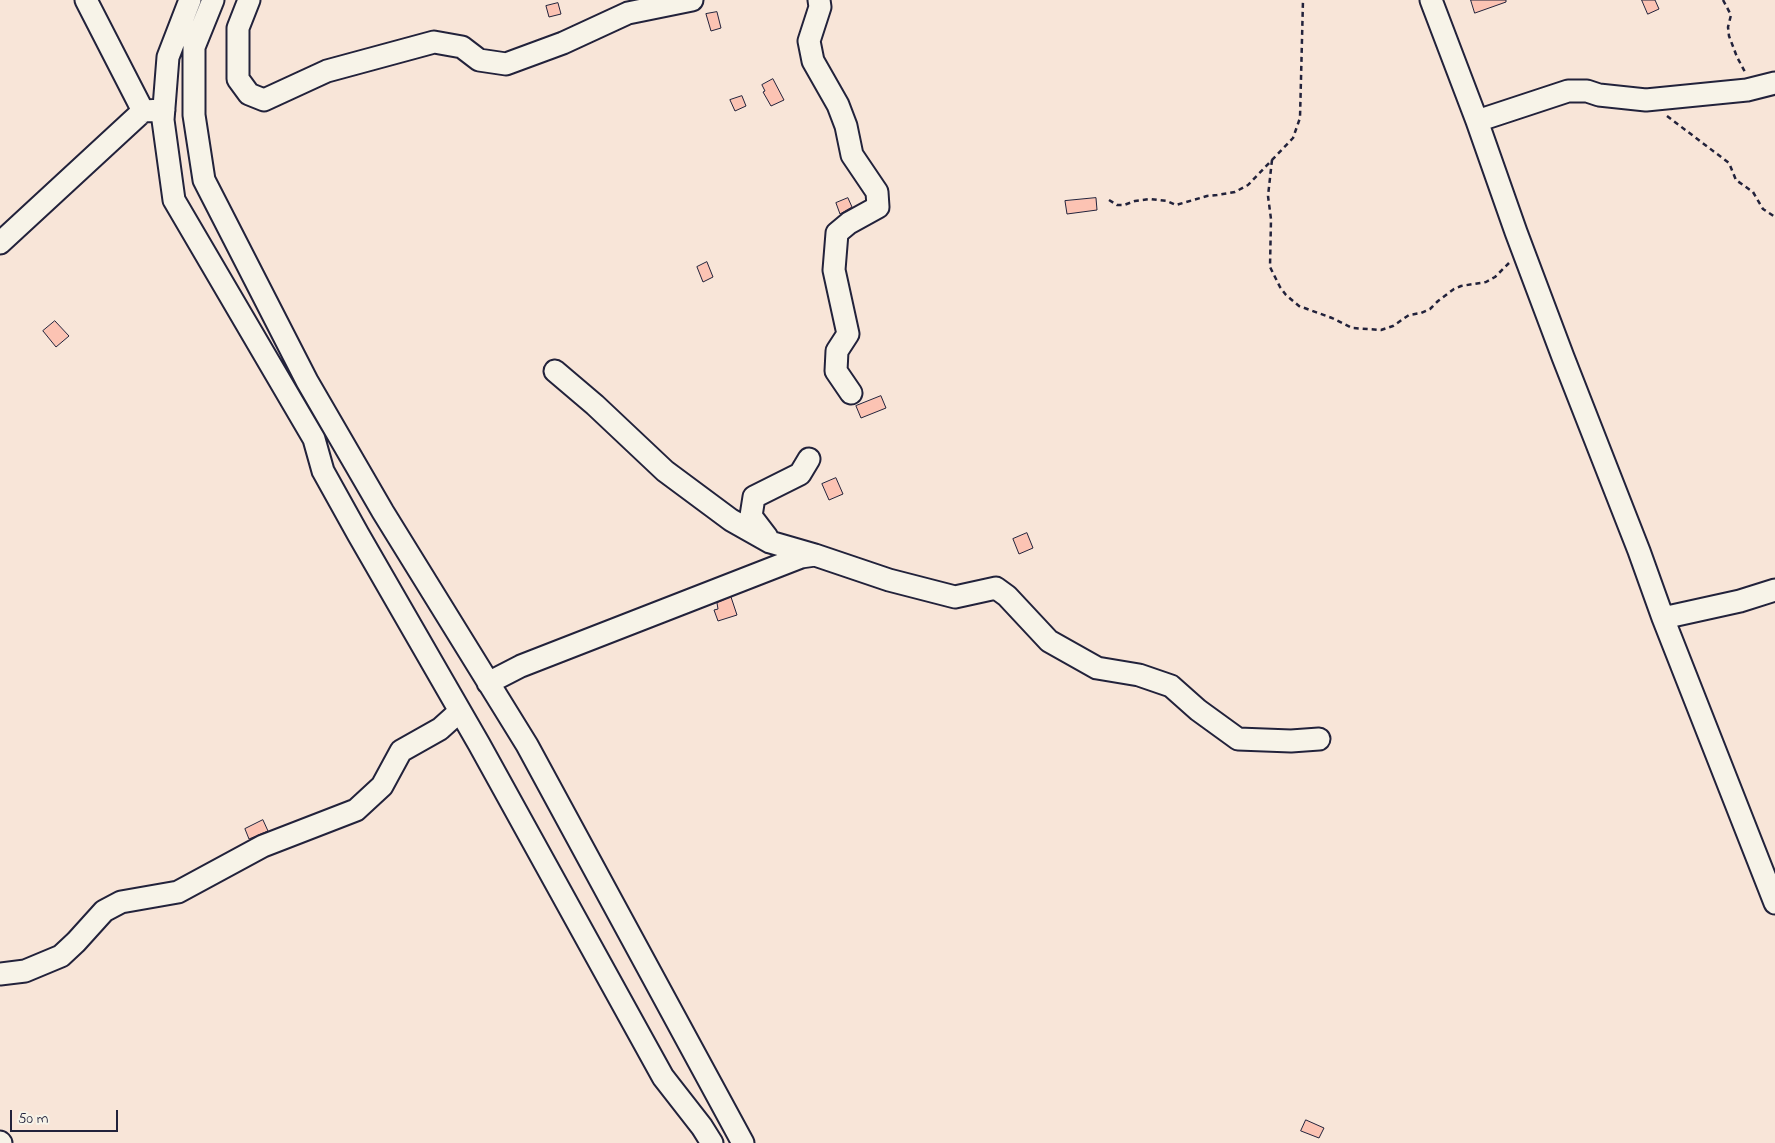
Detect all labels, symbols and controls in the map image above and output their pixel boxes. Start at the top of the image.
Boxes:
scale bar [12,1100,120,1132]
text: 50 m [18,1108,48,1130]

